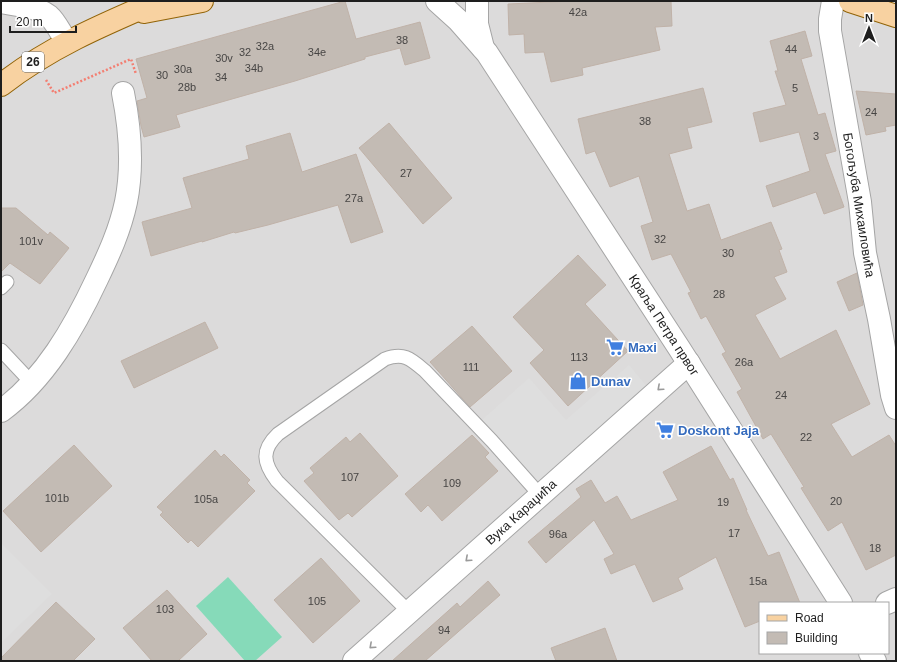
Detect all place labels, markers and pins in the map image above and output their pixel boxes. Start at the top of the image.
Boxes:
supermarket icon: Maxi [605,337,625,357]
place label: Maxi [628,340,657,355]
shop icon: Dunav [568,371,588,391]
place label: Dunav [591,374,632,389]
supermarket icon: Doskont Jaja [655,420,675,440]
place label: Doskont Jaja [678,423,760,438]

